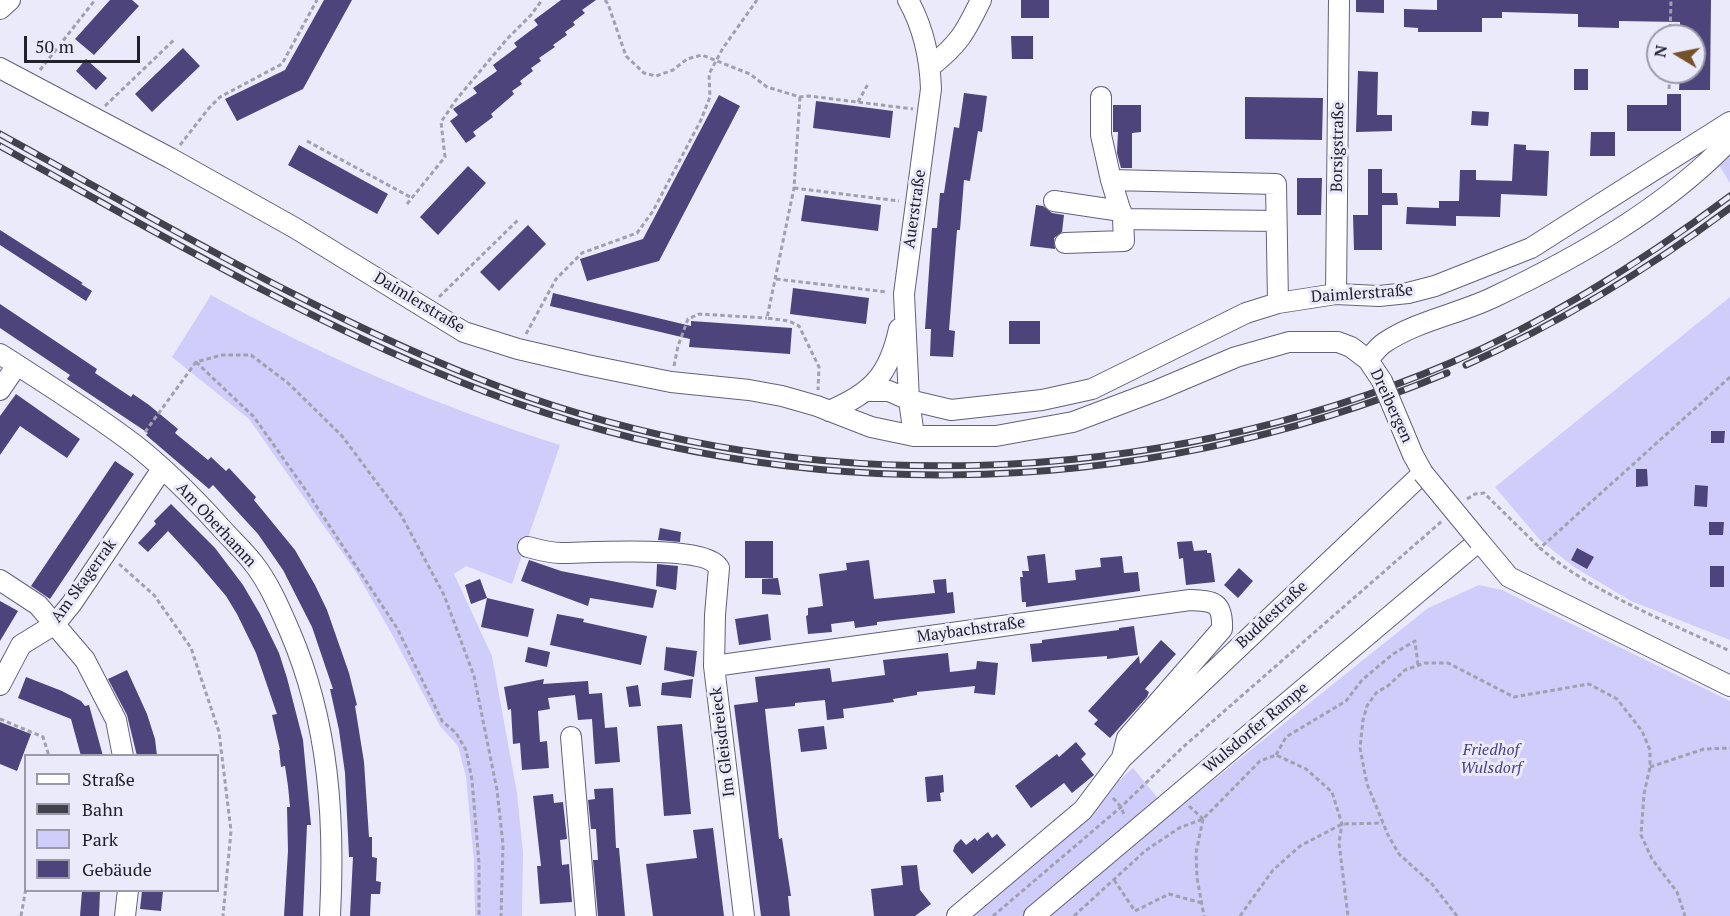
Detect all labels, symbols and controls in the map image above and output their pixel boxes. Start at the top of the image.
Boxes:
scale bar [27,24,142,62]
north arrow [1646,24,1706,84]
text: 50 m [35,34,74,58]
text: N [1648,43,1672,59]
street label: Borsigstraße [1328,102,1348,192]
street label: Auerstraße [900,168,930,250]
street label: Daimlerstraße [370,268,468,338]
street label: Daimlerstraße [1310,281,1414,307]
street label: Dreibergen [1366,366,1416,446]
street label: Am Oberhamm [172,479,260,571]
street label: Am Skagerrak [47,535,121,627]
street label: Buddestraße [1232,577,1312,653]
street label: Maybachstraße [916,613,1026,647]
street label: Wulsdorfer Rampe [1200,678,1312,778]
street label: Im Gleisdreieck [707,686,739,798]
park label: Friedhof Wulsdorf [1460,740,1522,778]
legend [24,754,219,892]
text: Straße [82,767,135,791]
text: Bahn [82,797,123,821]
text: Park [82,827,118,851]
text: Gebäude [82,857,152,881]

